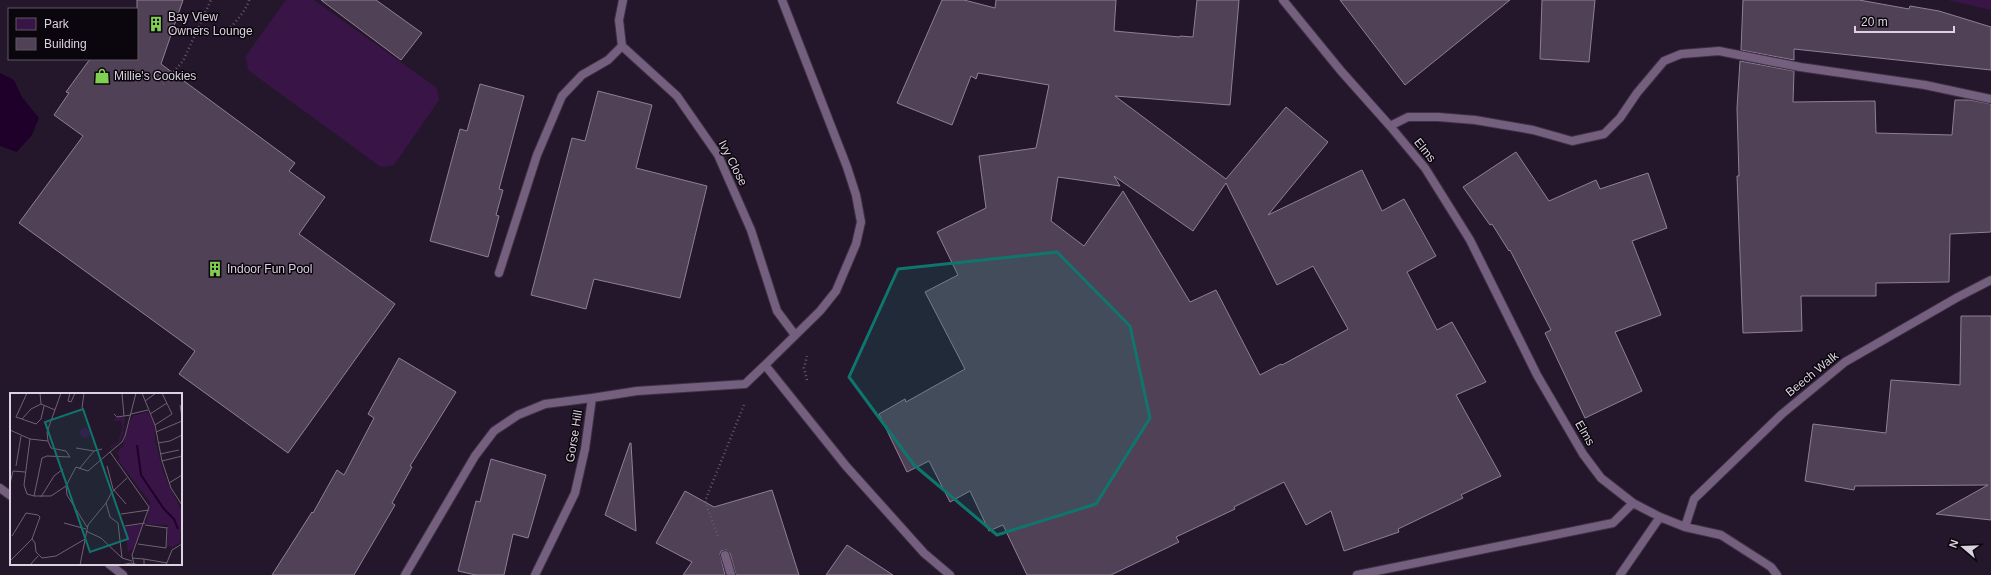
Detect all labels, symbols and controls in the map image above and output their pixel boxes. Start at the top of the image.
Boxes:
legend [8,8,138,60]
scale bar [1855,8,1954,34]
place label: Bay View Owners Lounge [168,10,253,38]
building icon: Bay View Owners Lounge [147,15,165,33]
text: 20 m [1861,15,1888,29]
text: Park [44,17,70,31]
text: Building [44,37,87,51]
shop icon: Millie's Cookies [93,67,111,85]
place label: Millie's Cookies [114,69,196,83]
street label: Elms [1411,135,1439,165]
street label: Ivy Close [716,138,751,188]
building icon: Indoor Fun Pool [206,260,224,278]
place label: Indoor Fun Pool [227,262,312,276]
street label: Beech Walk [1783,348,1842,399]
inset map [10,393,182,565]
street label: Gorse Hill [563,409,585,463]
street label: Elms [1572,418,1598,448]
north arrow [1943,527,1983,567]
text: N [1947,538,1961,549]

